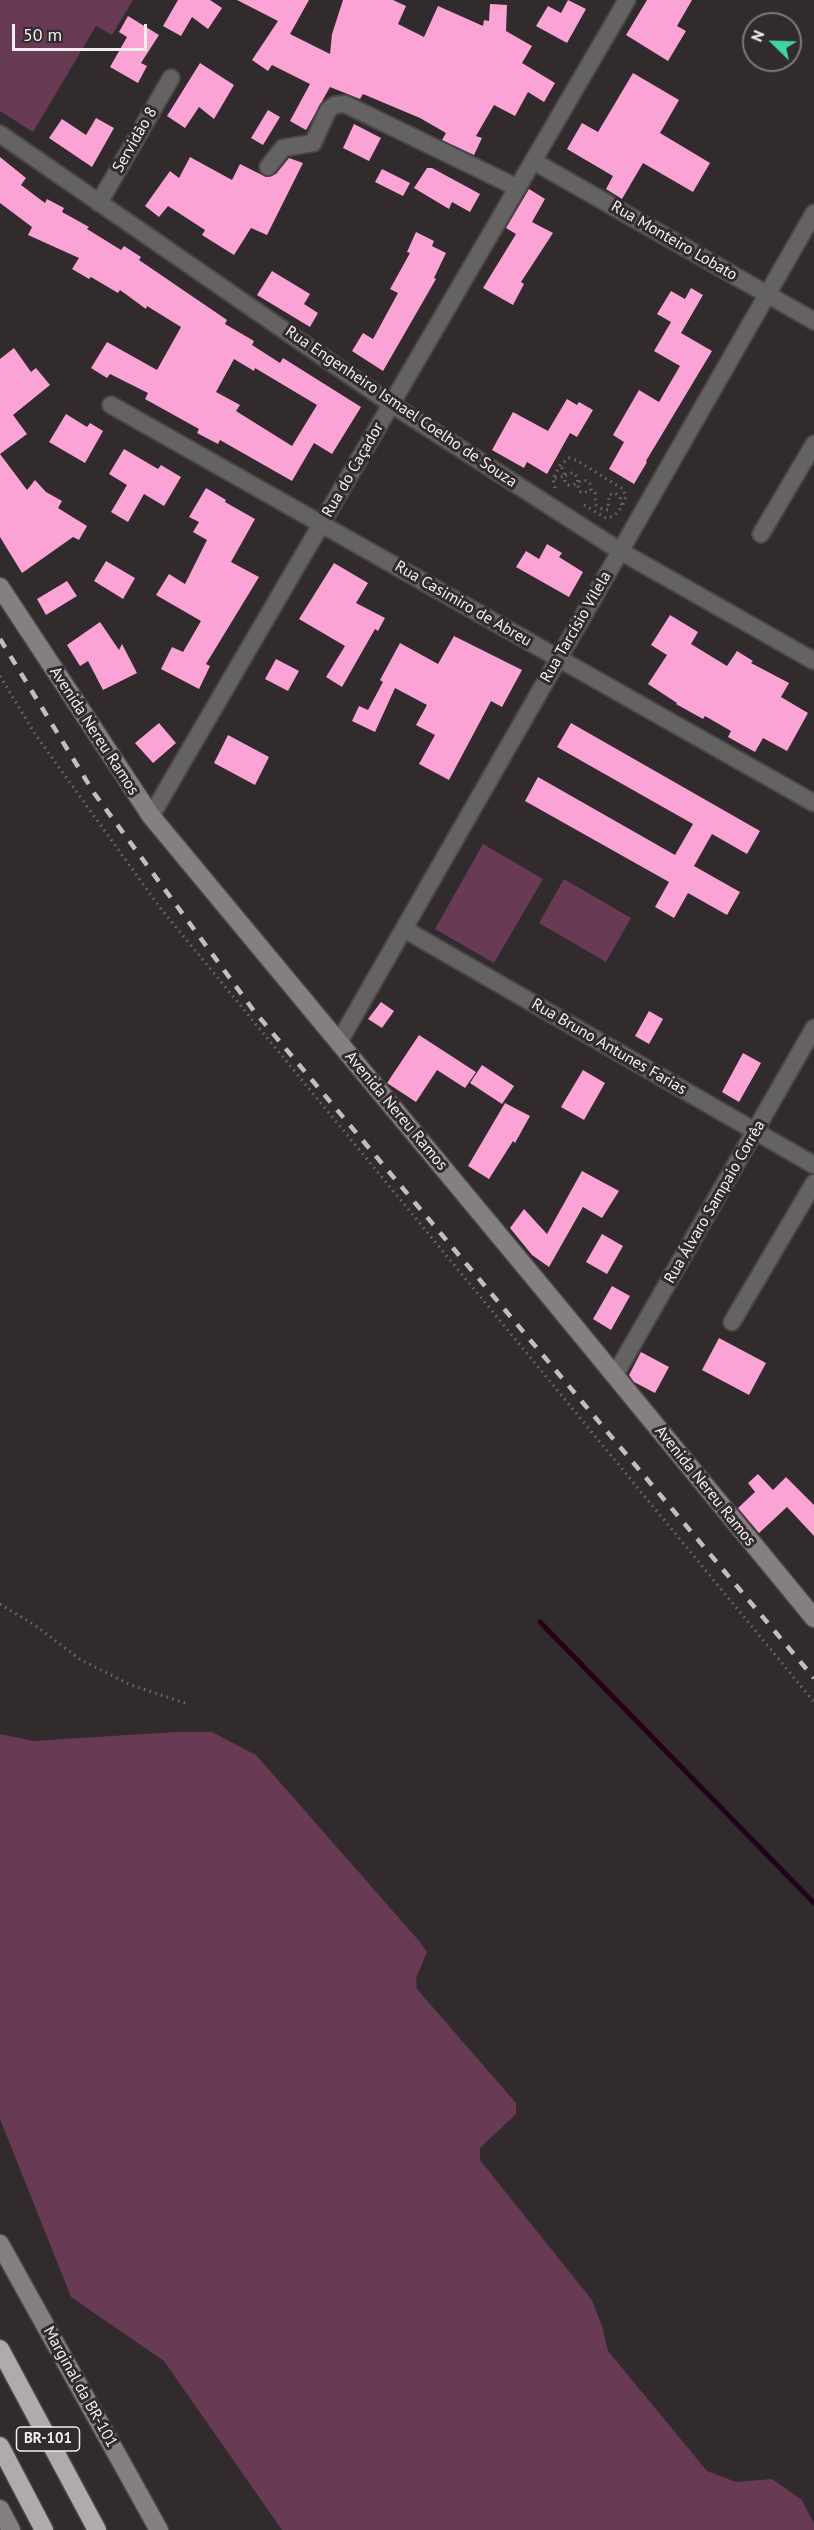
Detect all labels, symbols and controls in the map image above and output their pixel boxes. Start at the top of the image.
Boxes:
scale bar [15,12,150,50]
north arrow [742,12,802,72]
text: 50 m [23,23,62,46]
text: N [746,27,769,45]
street label: Servidão 8 [109,104,161,176]
street label: Rua Monteiro Lobato [608,197,740,285]
street label: Rua Engenheiro Ismael Coelho de Souza [282,322,520,492]
street label: Rua do Caçador [318,419,388,521]
street label: Rua Casimiro de Abreu [391,557,535,651]
street label: Rua Tarcísio Vilela [536,568,616,686]
street label: Avenida Nereu Ramos [45,663,143,799]
street label: Rua Bruno Antunes Farias [528,995,690,1099]
street label: Avenida Nereu Ramos [341,1048,451,1174]
street label: Rua Álvaro Sampaio Corrêa [660,1117,770,1287]
street label: Avenida Nereu Ramos [651,1422,759,1550]
street label: Marginal da BR-101 [39,2323,121,2451]
road number: BR-101 [16,2427,80,2451]

